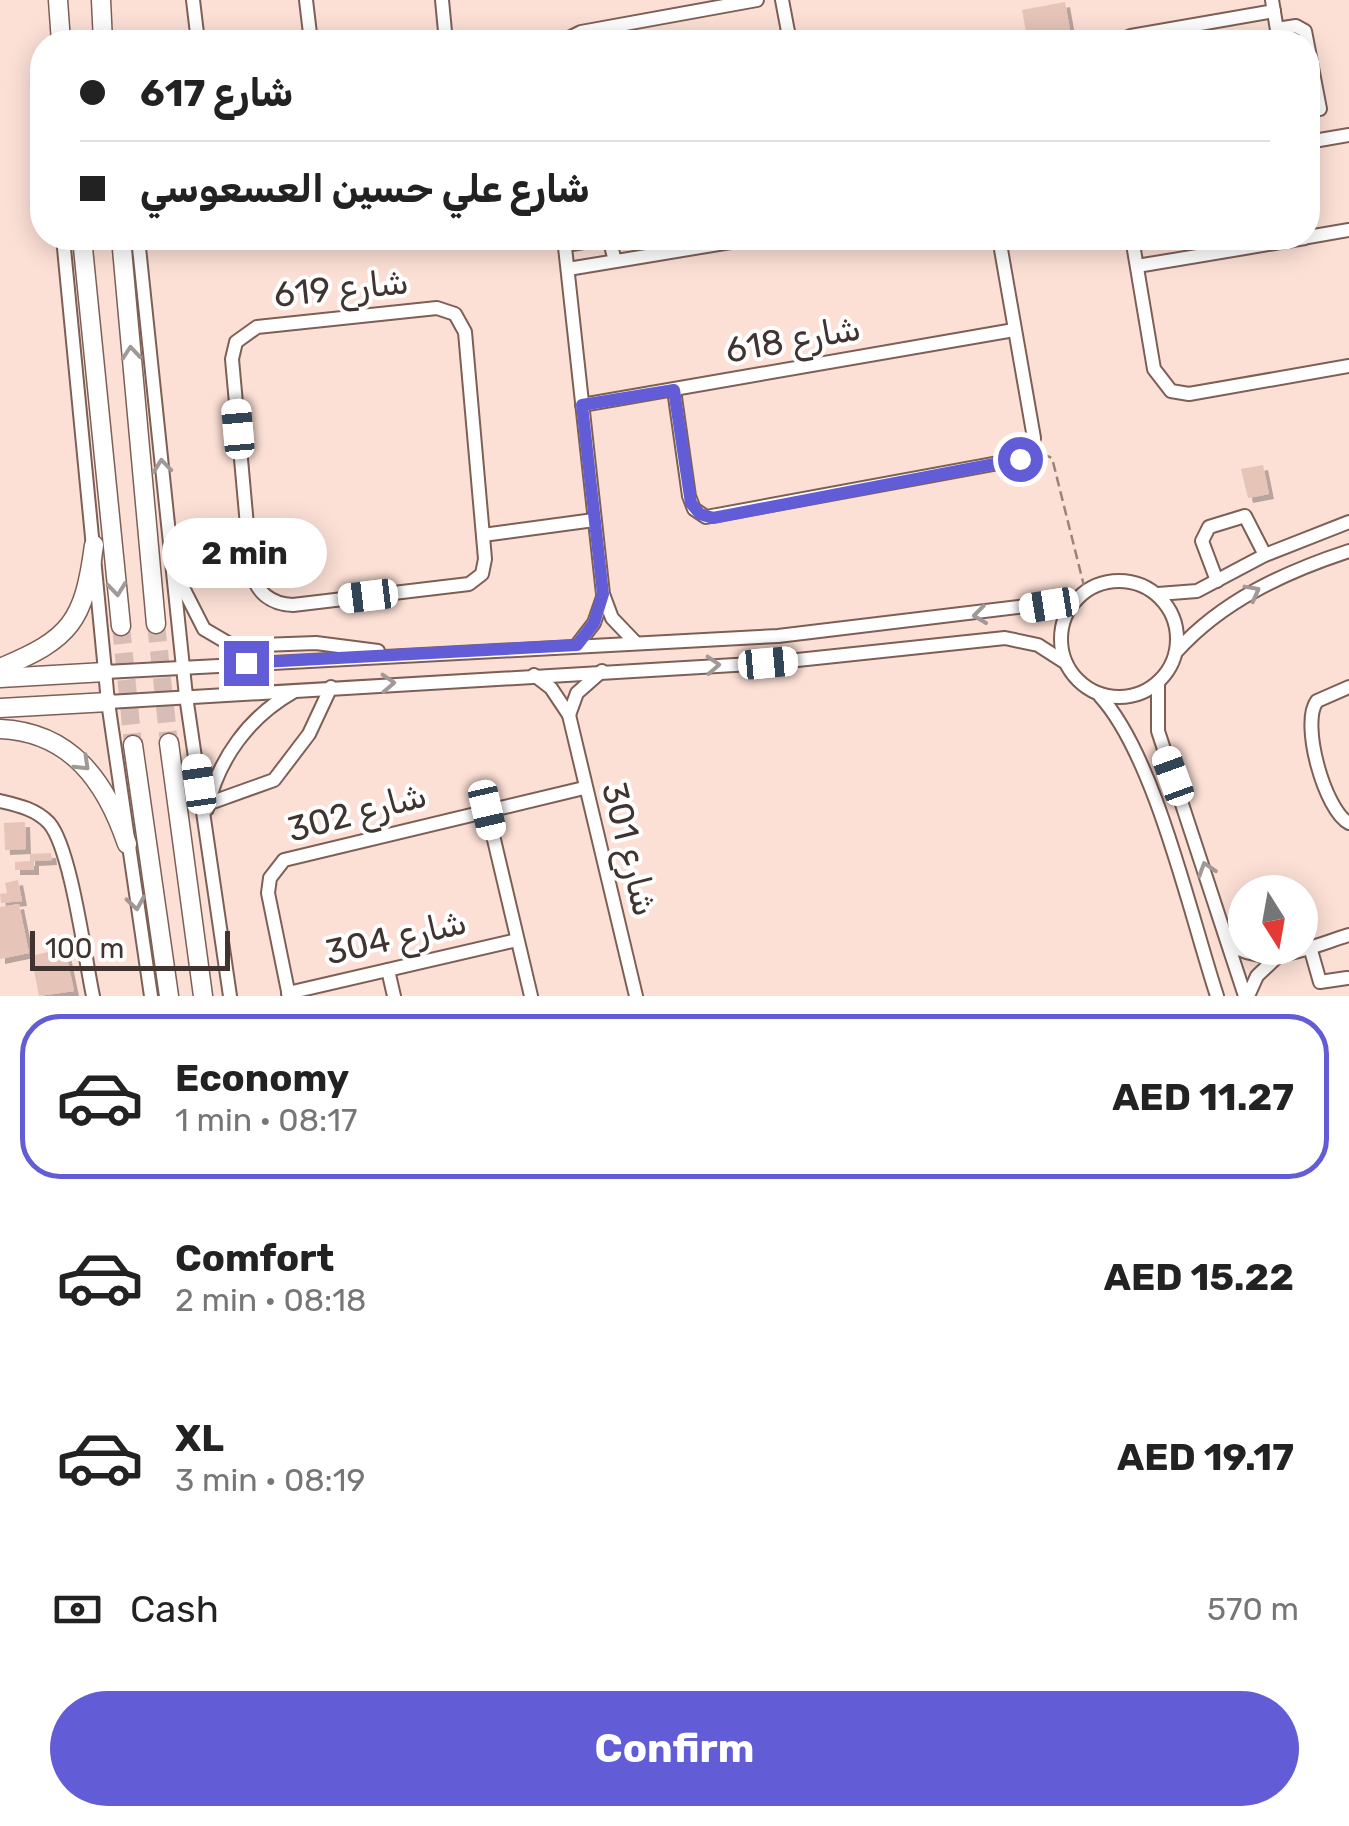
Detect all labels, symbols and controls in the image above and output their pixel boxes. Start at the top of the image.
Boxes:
text: شارع 617 [140,70,293,116]
text: شارع علي حسين العسعوسي [140,166,590,212]
street label: شارع 619 [272,260,411,319]
street label: شارع 618 [722,306,864,375]
one-way arrow [120,344,142,360]
car [220,398,256,460]
route start [998,437,1043,482]
one-way arrow [152,458,173,474]
callout: 2 min [164,518,328,588]
text: 2 min [201,534,288,572]
car [336,577,400,615]
one-way arrow [106,582,128,598]
car [1017,585,1081,625]
one-way arrow [1243,585,1261,604]
one-way arrow [972,604,988,625]
route end [224,641,269,686]
car [737,645,799,681]
one-way arrow [705,655,721,676]
one-way arrow [381,673,397,694]
car [1149,743,1197,809]
one-way arrow [71,752,89,770]
car [180,752,218,816]
street label: شارع 302 [283,773,432,854]
car [466,777,508,843]
street label: شارع 301 [590,778,667,921]
one-way arrow [1197,862,1217,879]
north arrow [1228,875,1318,965]
map controls [1228,875,1318,965]
one-way arrow [125,894,146,911]
street label: شارع 304 [321,900,471,977]
scale bar [30,926,230,970]
text: 100 m [45,932,124,965]
icon: car [55,1052,145,1142]
text: Economy [175,1055,349,1101]
text: AED 11.27 [1112,1074,1294,1120]
text: 1 min · 08:17 [175,1101,357,1139]
icon: car [55,1232,145,1322]
text: Comfort [175,1235,334,1281]
text: AED 15.22 [1104,1254,1294,1300]
text: 2 min · 08:18 [175,1281,366,1319]
icon: car [55,1412,145,1502]
text: XL [175,1415,224,1461]
text: AED 19.17 [1117,1434,1294,1480]
text: 3 min · 08:19 [175,1461,365,1499]
icon: cash [50,1582,105,1637]
text: Cash [130,1586,219,1632]
text: 570 m [1207,1590,1299,1628]
button: Confirm [50,1691,1299,1806]

